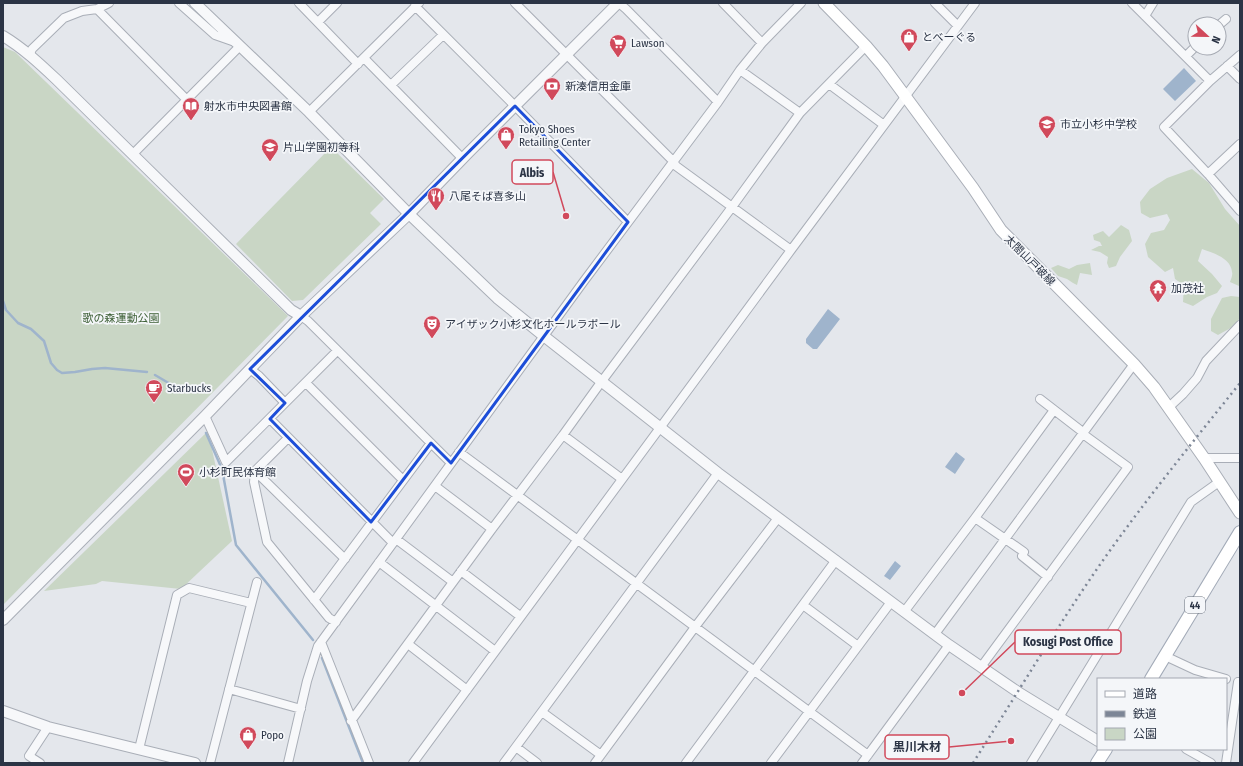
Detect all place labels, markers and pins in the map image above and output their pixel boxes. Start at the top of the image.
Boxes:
shop icon: とべーぐる [899,27,919,52]
place label: とべーぐる [922,31,976,44]
supermarket icon: Lawson [608,33,628,58]
place label: Lawson [631,37,665,50]
bank icon: 新湊信用金庫 [542,76,562,101]
place label: 新湊信用金庫 [565,80,631,93]
library icon: 射水市中央図書館 [181,96,201,121]
place label: 射水市中央図書館 [204,100,292,113]
school or university icon: 市立小杉中学校 [1037,114,1057,139]
place label: 市立小杉中学校 [1060,118,1137,131]
place label: Tokyo Shoes Retailing Center [519,123,591,149]
shop icon: Tokyo Shoes Retailing Center [496,125,516,150]
school or university icon: 片山学園初等科 [260,137,280,162]
place label: 片山学園初等科 [283,141,360,154]
callout: Albis [512,160,553,184]
restaurant icon: 八尾そば喜多山 [426,186,446,211]
place label: 八尾そば喜多山 [449,190,526,203]
temple icon: 加茂社 [1148,278,1168,303]
place label: 加茂社 [1171,282,1204,295]
theatre icon: アイザック小杉文化ホールラポール [422,314,442,339]
place label: アイザック小杉文化ホールラポール [445,318,620,331]
cafe icon: Starbucks [144,378,164,403]
place label: Starbucks [167,382,212,395]
sports icon: 小杉町民体育館 [176,462,196,487]
place label: 小杉町民体育館 [199,466,276,479]
callout: Kosugi Post Office [1015,630,1121,654]
shop icon: Popo [238,725,258,750]
place label: Popo [261,729,284,742]
callout: 黒川木材 [885,735,949,759]

